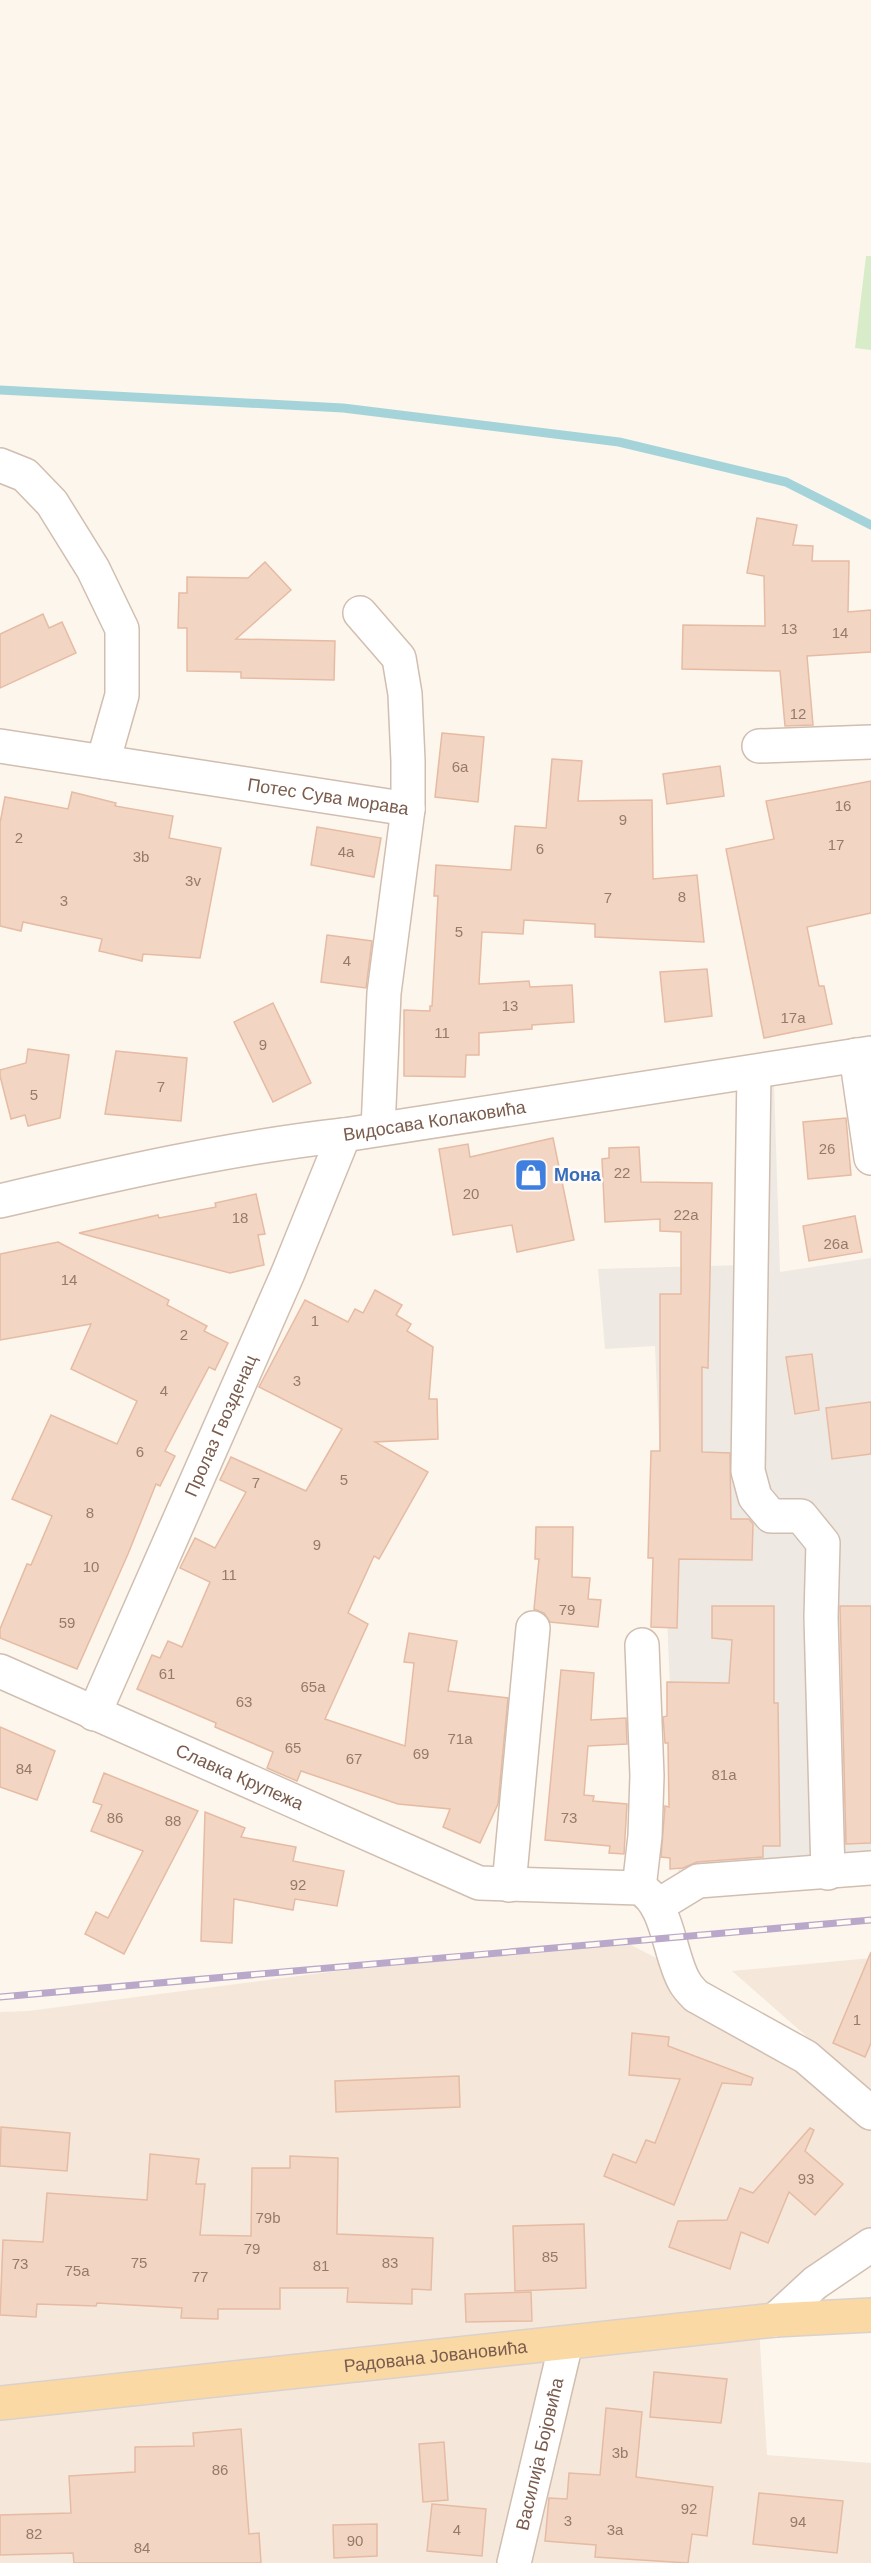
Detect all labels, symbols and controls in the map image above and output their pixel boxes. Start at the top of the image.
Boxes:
house number: 13 [781,620,797,637]
house number: 14 [832,624,848,641]
house number: 12 [790,705,806,722]
house number: 6a [452,758,469,775]
street label: Потес Сува морава [246,774,411,819]
house number: 16 [835,797,851,814]
house number: 9 [619,811,627,828]
house number: 2 [15,829,23,846]
house number: 17 [828,836,844,853]
house number: 6 [536,840,544,857]
house number: 4a [338,843,355,860]
house number: 3b [133,848,149,865]
house number: 3v [185,872,201,889]
house number: 8 [678,888,686,905]
house number: 7 [604,889,612,906]
house number: 3 [60,892,68,909]
house number: 5 [455,923,463,940]
house number: 4 [343,952,351,969]
house number: 13 [502,997,518,1014]
house number: 17a [780,1009,806,1026]
house number: 11 [434,1024,450,1041]
house number: 9 [259,1036,267,1053]
house number: 7 [157,1078,165,1095]
house number: 5 [30,1086,38,1103]
street label: Видосава Колаковића [342,1097,528,1145]
house number: 26 [819,1140,835,1157]
shop icon: Мона [513,1157,549,1193]
house number: 22 [614,1164,630,1181]
place label: Мона [554,1165,602,1185]
house number: 20 [463,1185,479,1202]
house number: 22a [673,1206,699,1223]
house number: 18 [232,1209,248,1226]
house number: 26a [823,1235,849,1252]
house number: 14 [61,1271,77,1288]
house number: 1 [311,1312,319,1329]
house number: 2 [180,1326,188,1343]
street label: Пролаз Гвозденац [181,1352,261,1500]
house number: 3 [293,1372,301,1389]
house number: 4 [160,1382,168,1399]
house number: 6 [136,1443,144,1460]
house number: 5 [340,1471,348,1488]
house number: 7 [252,1474,260,1491]
house number: 8 [86,1504,94,1521]
house number: 9 [313,1536,321,1553]
house number: 10 [83,1558,99,1575]
house number: 11 [221,1566,237,1583]
house number: 79 [559,1601,575,1618]
house number: 59 [59,1614,75,1631]
house number: 61 [159,1665,175,1682]
house number: 65a [300,1678,326,1695]
house number: 63 [236,1693,252,1710]
house number: 71a [447,1730,473,1747]
house number: 65 [285,1739,301,1756]
street label: Славка Крупежа [173,1740,307,1814]
house number: 69 [413,1745,429,1762]
house number: 67 [346,1750,362,1767]
house number: 84 [16,1760,32,1777]
house number: 81a [711,1766,737,1783]
house number: 86 [107,1809,123,1826]
house number: 73 [561,1809,577,1826]
house number: 88 [165,1812,181,1829]
house number: 92 [290,1876,306,1893]
house number: 1 [853,2011,861,2028]
house number: 93 [798,2170,814,2187]
house number: 79b [255,2209,281,2226]
house number: 79 [244,2240,260,2257]
house number: 85 [542,2248,558,2265]
house number: 75 [131,2254,147,2271]
house number: 83 [382,2254,398,2271]
house number: 73 [12,2255,28,2272]
house number: 81 [313,2257,329,2274]
house number: 75a [64,2262,90,2279]
house number: 77 [192,2268,208,2285]
street label: Радована Јовановића [343,2336,529,2376]
street label: Василија Бојовића [512,2375,568,2532]
house number: 3b [612,2444,628,2461]
house number: 86 [212,2461,228,2478]
house number: 92 [681,2500,697,2517]
house number: 3 [564,2512,572,2529]
house number: 94 [790,2513,806,2530]
house number: 4 [453,2521,461,2538]
house number: 3a [607,2521,624,2538]
house number: 82 [26,2525,42,2542]
house number: 90 [347,2532,363,2549]
house number: 84 [134,2539,150,2556]

